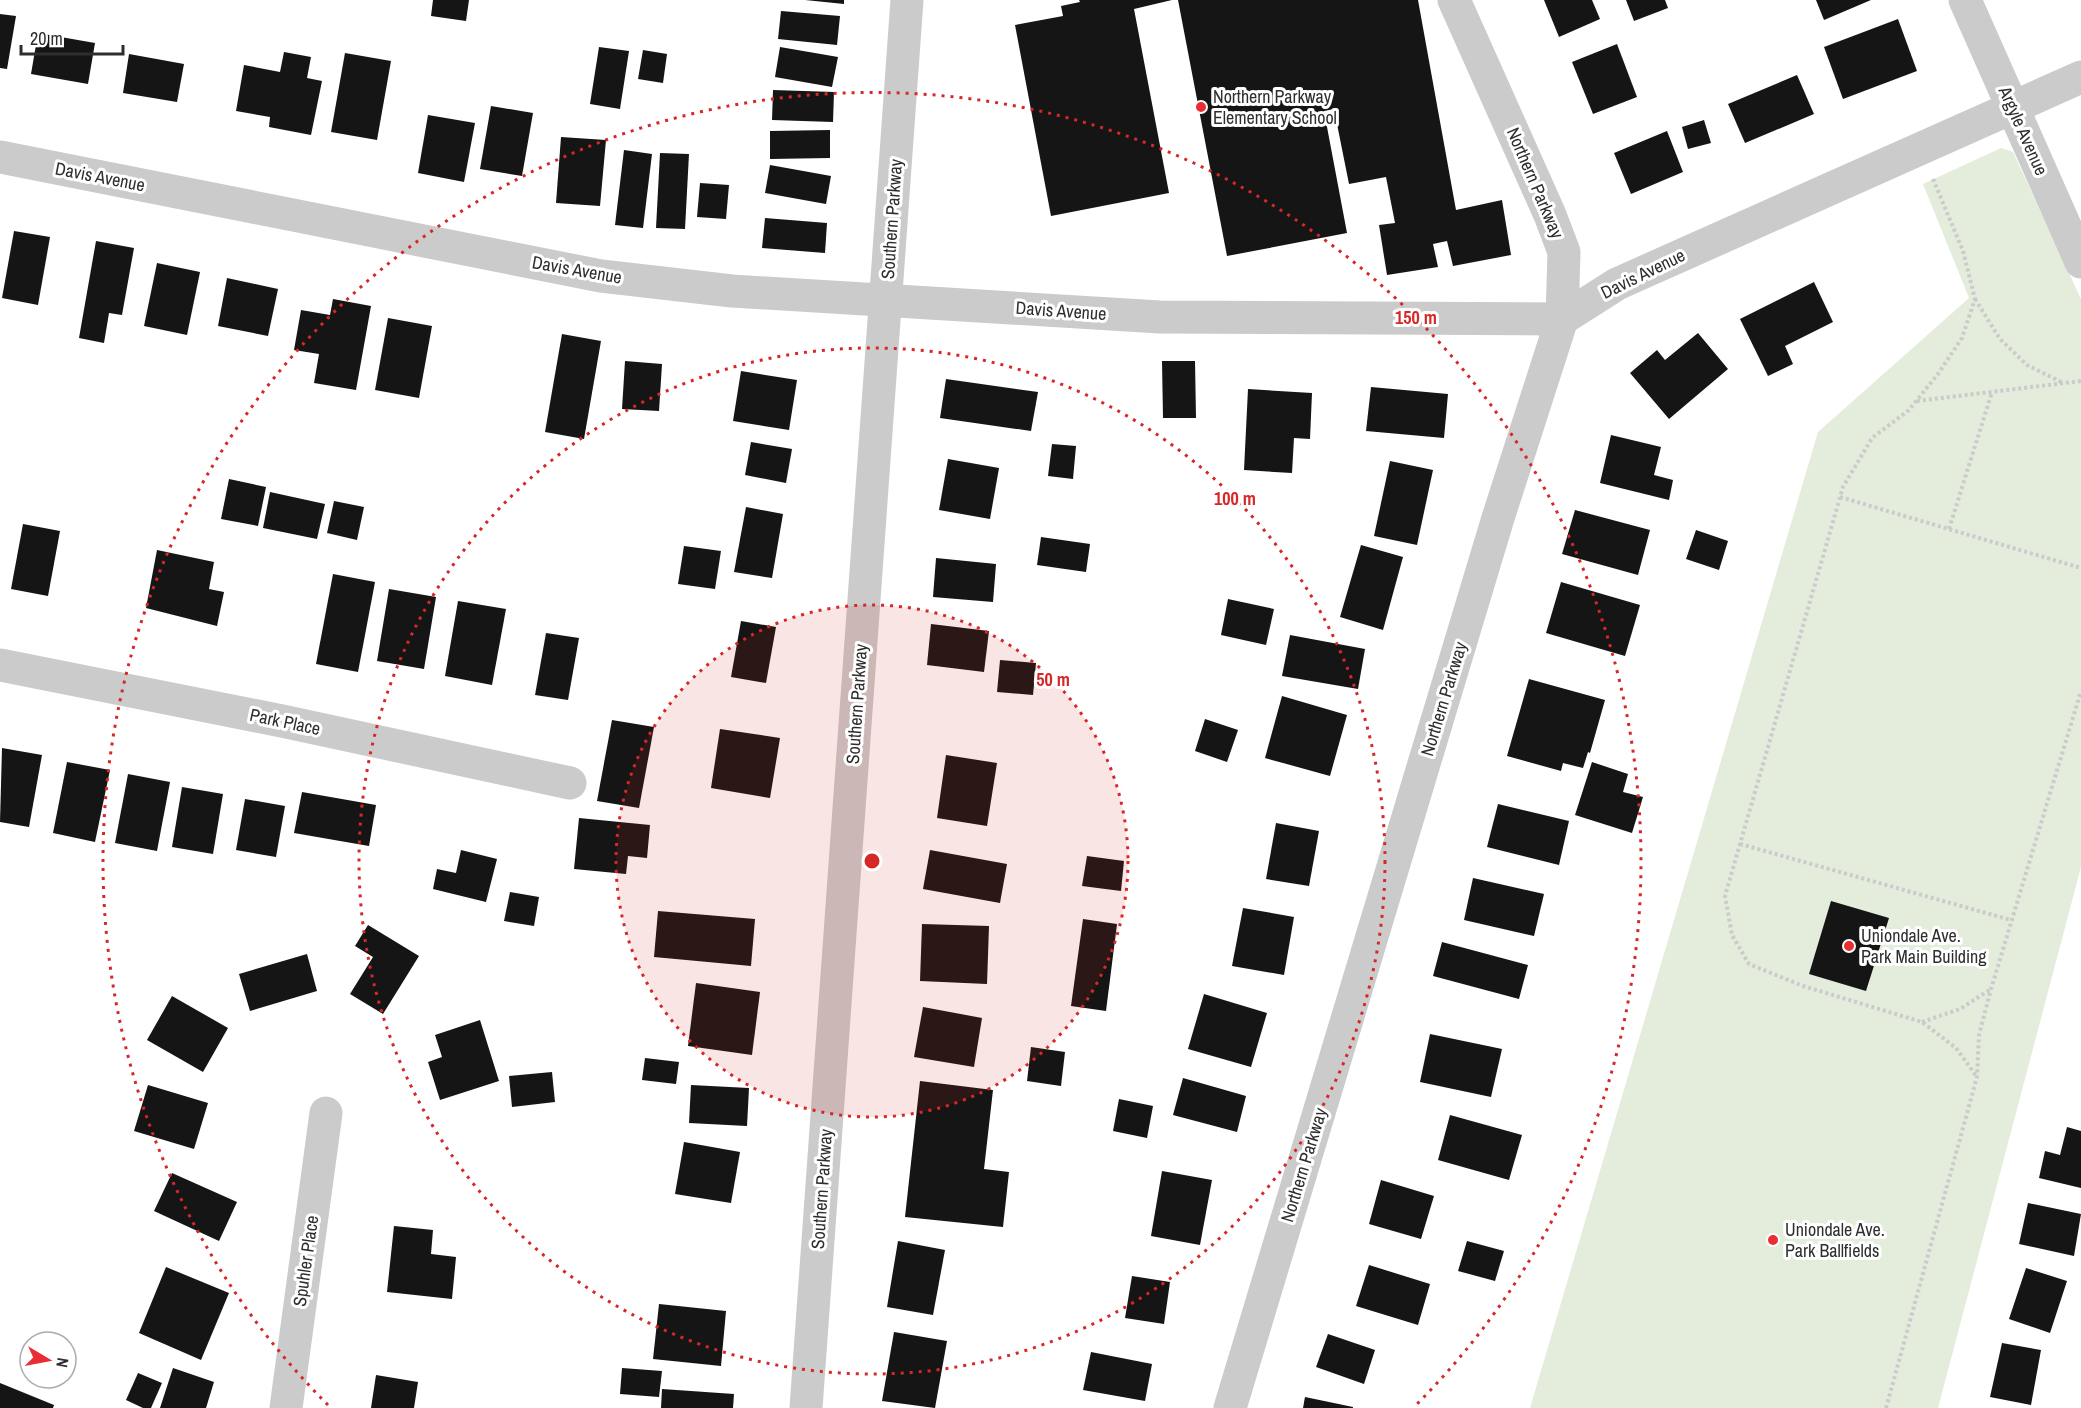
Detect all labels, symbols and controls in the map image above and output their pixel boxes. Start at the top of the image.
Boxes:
scale bar [21,18,123,56]
text: 20 m [30,26,63,51]
street label: Argyle Avenue [1992,81,2054,179]
place label: Northern Parkway Elementary School [1213,84,1337,130]
marker: Northern Parkway Elementary School [1194,100,1208,114]
street label: Northern Parkway [1501,124,1570,243]
street label: Davis Avenue [53,156,147,197]
street label: Southern Parkway [875,157,908,280]
street label: Davis Avenue [1596,242,1689,305]
street label: Davis Avenue [530,249,624,290]
street label: Davis Avenue [1015,295,1107,326]
text: 150 m [1395,305,1437,330]
text: 100 m [1214,486,1256,511]
street label: Northern Parkway [1414,638,1473,759]
street label: Southern Parkway [840,642,873,765]
text: 50 m [1036,667,1070,692]
street label: Park Place [248,702,323,741]
centre of rings [862,851,882,871]
place label: Uniondale Ave. Park Main Building [1861,923,1987,969]
marker: Uniondale Ave. Park Main Building [1842,939,1856,953]
street label: Northern Parkway [1274,1104,1333,1225]
street label: Southern Parkway [805,1127,838,1250]
street label: Spuhler Place [287,1214,324,1308]
place label: Uniondale Ave. Park Ballfields [1785,1217,1885,1263]
marker: Uniondale Ave. Park Ballfields [1766,1233,1780,1247]
north arrow [18,1330,78,1390]
text: N [51,1356,74,1369]

